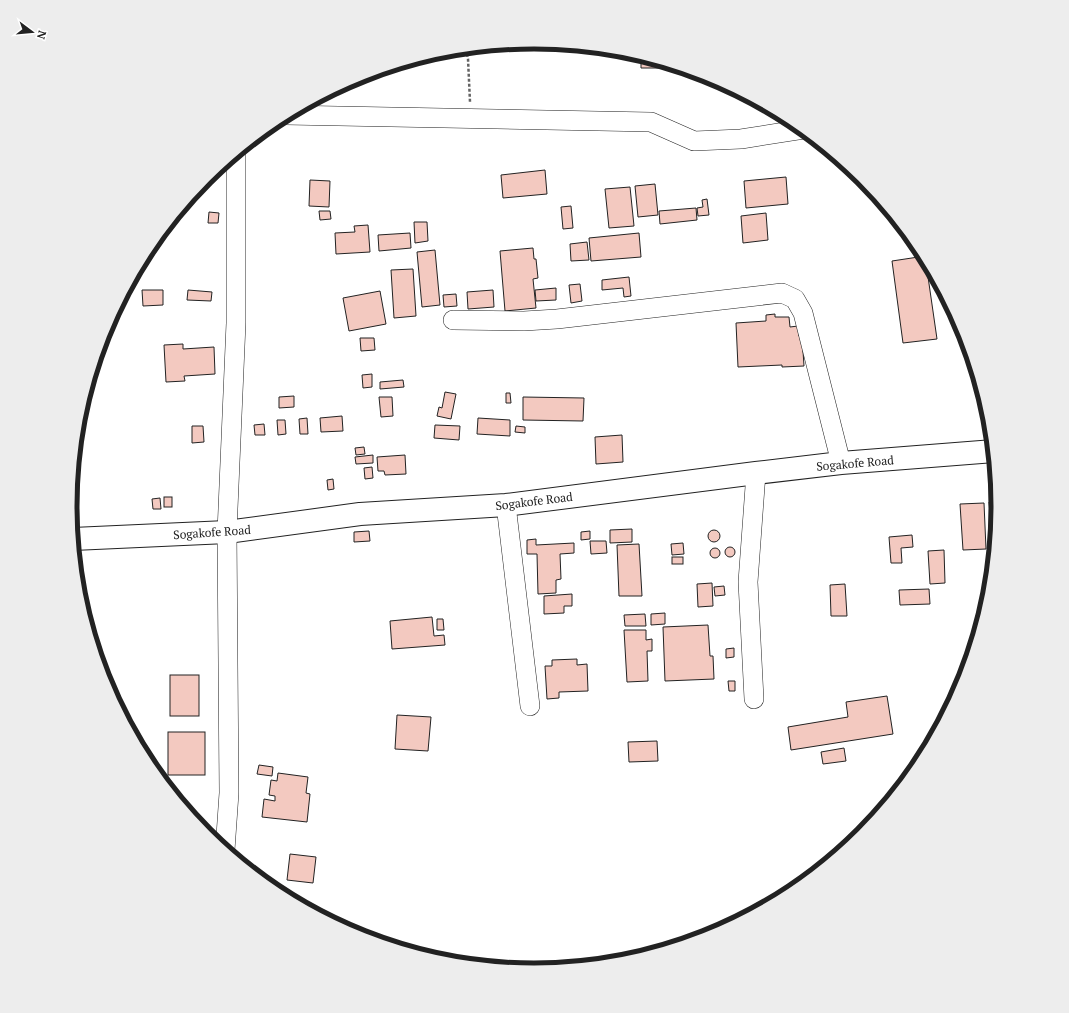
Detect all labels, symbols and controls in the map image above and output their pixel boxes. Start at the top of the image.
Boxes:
north arrow [12,12,52,52]
text: N [34,29,49,41]
street label: Sogakofe Road [816,452,895,474]
street label: Sogakofe Road [495,489,574,513]
street label: Sogakofe Road [173,522,252,542]

